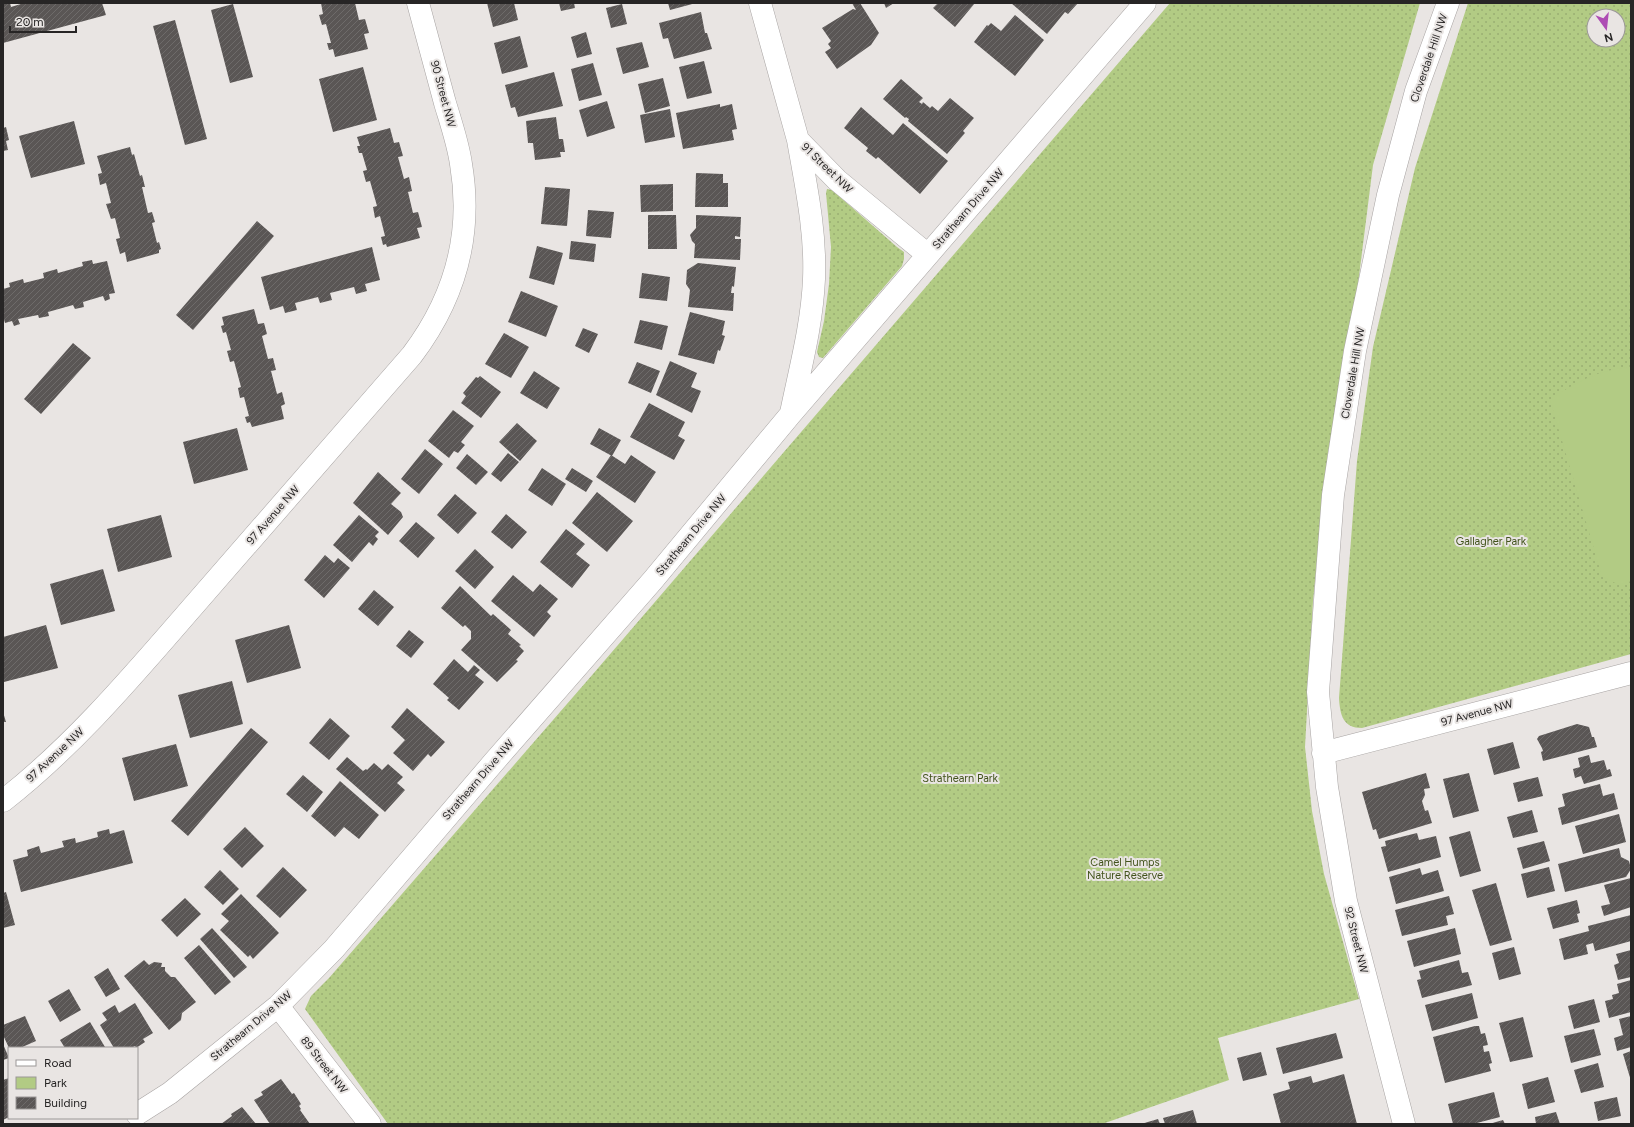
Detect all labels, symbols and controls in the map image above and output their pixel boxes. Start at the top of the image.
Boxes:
scale bar [10,8,76,34]
north arrow [1586,8,1626,48]
street label: Cloverdale Hill NW [1408,12,1450,104]
text: 20 m [16,15,44,29]
text: N [1603,30,1614,45]
street label: 90 Street NW [428,59,458,129]
street label: 91 Street NW [799,140,856,196]
street label: Strathearn Drive NW [930,166,1007,252]
street label: Cloverdale Hill NW [1339,326,1368,420]
street label: 97 Avenue NW [244,483,302,547]
street label: Strathearn Drive NW [653,491,729,578]
park label: Gallagher Park [1456,535,1527,548]
street label: 97 Avenue NW [1440,697,1515,729]
street label: 97 Avenue NW [24,725,87,785]
street label: Strathearn Drive NW [440,737,517,823]
park label: Strathearn Park [922,772,998,785]
park label: Camel Humps Nature Reserve [1087,856,1163,882]
street label: 92 Street NW [1342,906,1371,975]
street label: Strathearn Drive NW [208,988,295,1064]
street label: 89 Street NW [298,1034,350,1096]
legend [8,1047,138,1119]
text: Road [44,1056,72,1070]
text: Park [44,1076,67,1090]
text: Building [44,1096,87,1110]

